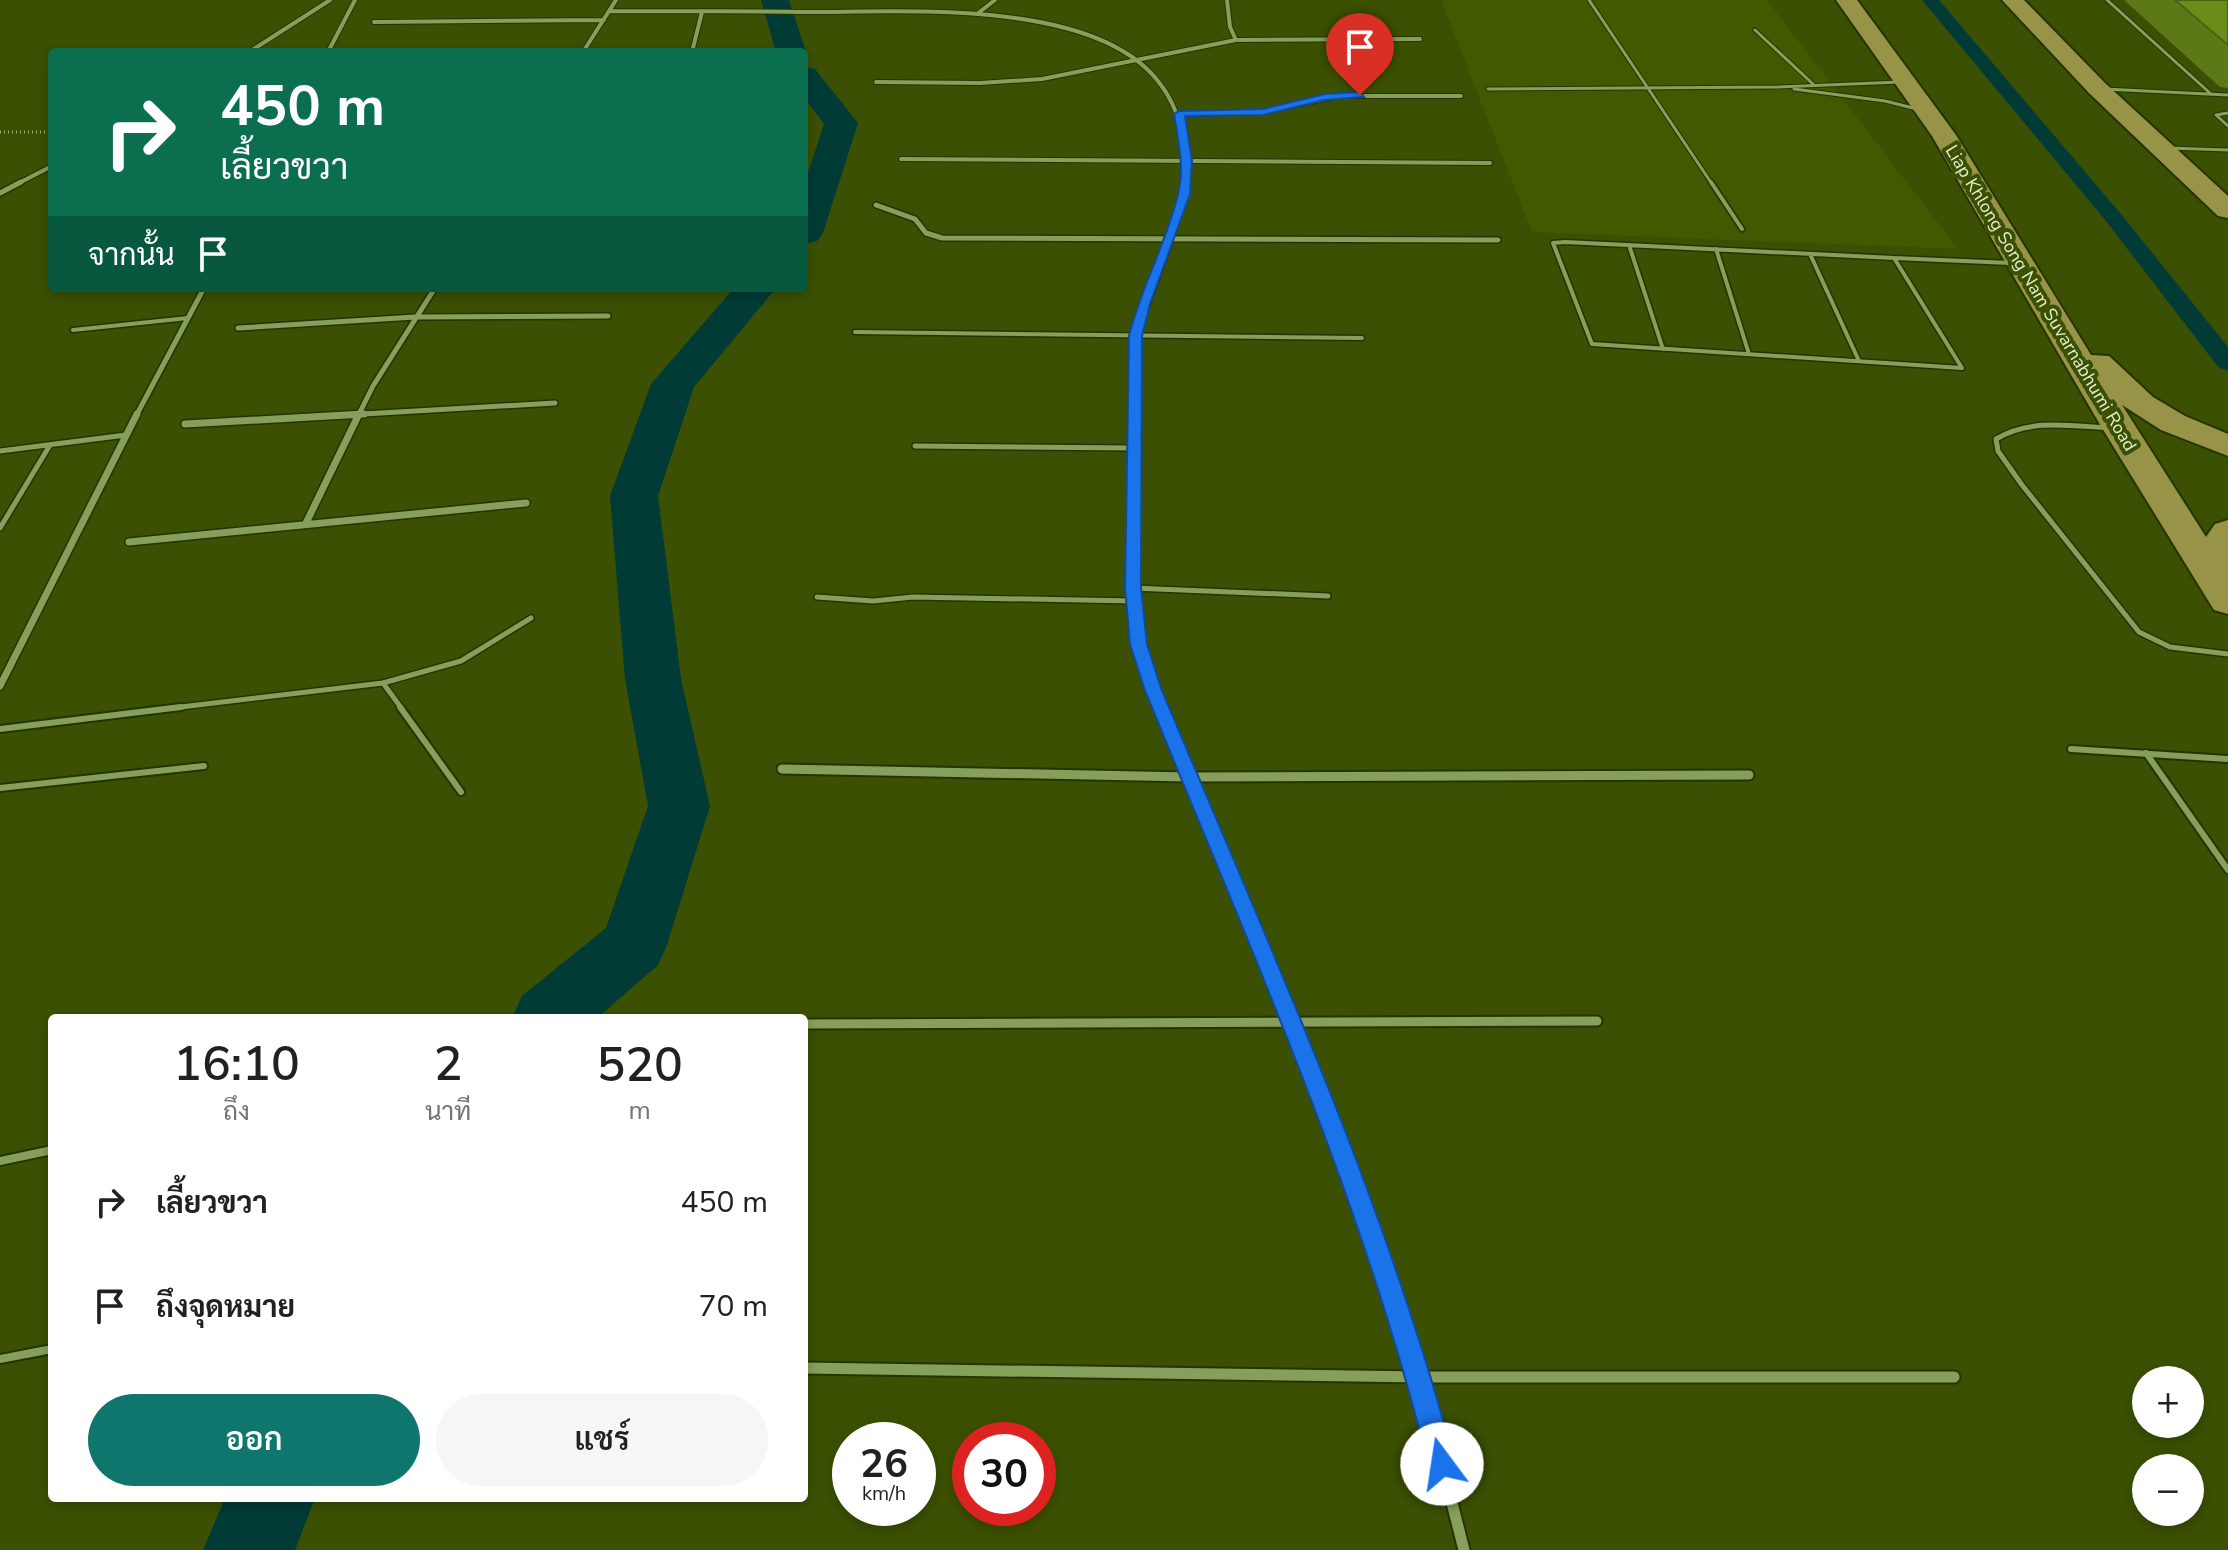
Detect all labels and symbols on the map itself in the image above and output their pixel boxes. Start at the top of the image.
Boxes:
pin [1326,13,1394,95]
street label: Liap Khlong Song Nam Suvarnabhumi Road [1940,141,2142,455]
speed limit sign: 30 [952,1422,1056,1526]
position arrow [1400,1422,1484,1506]

